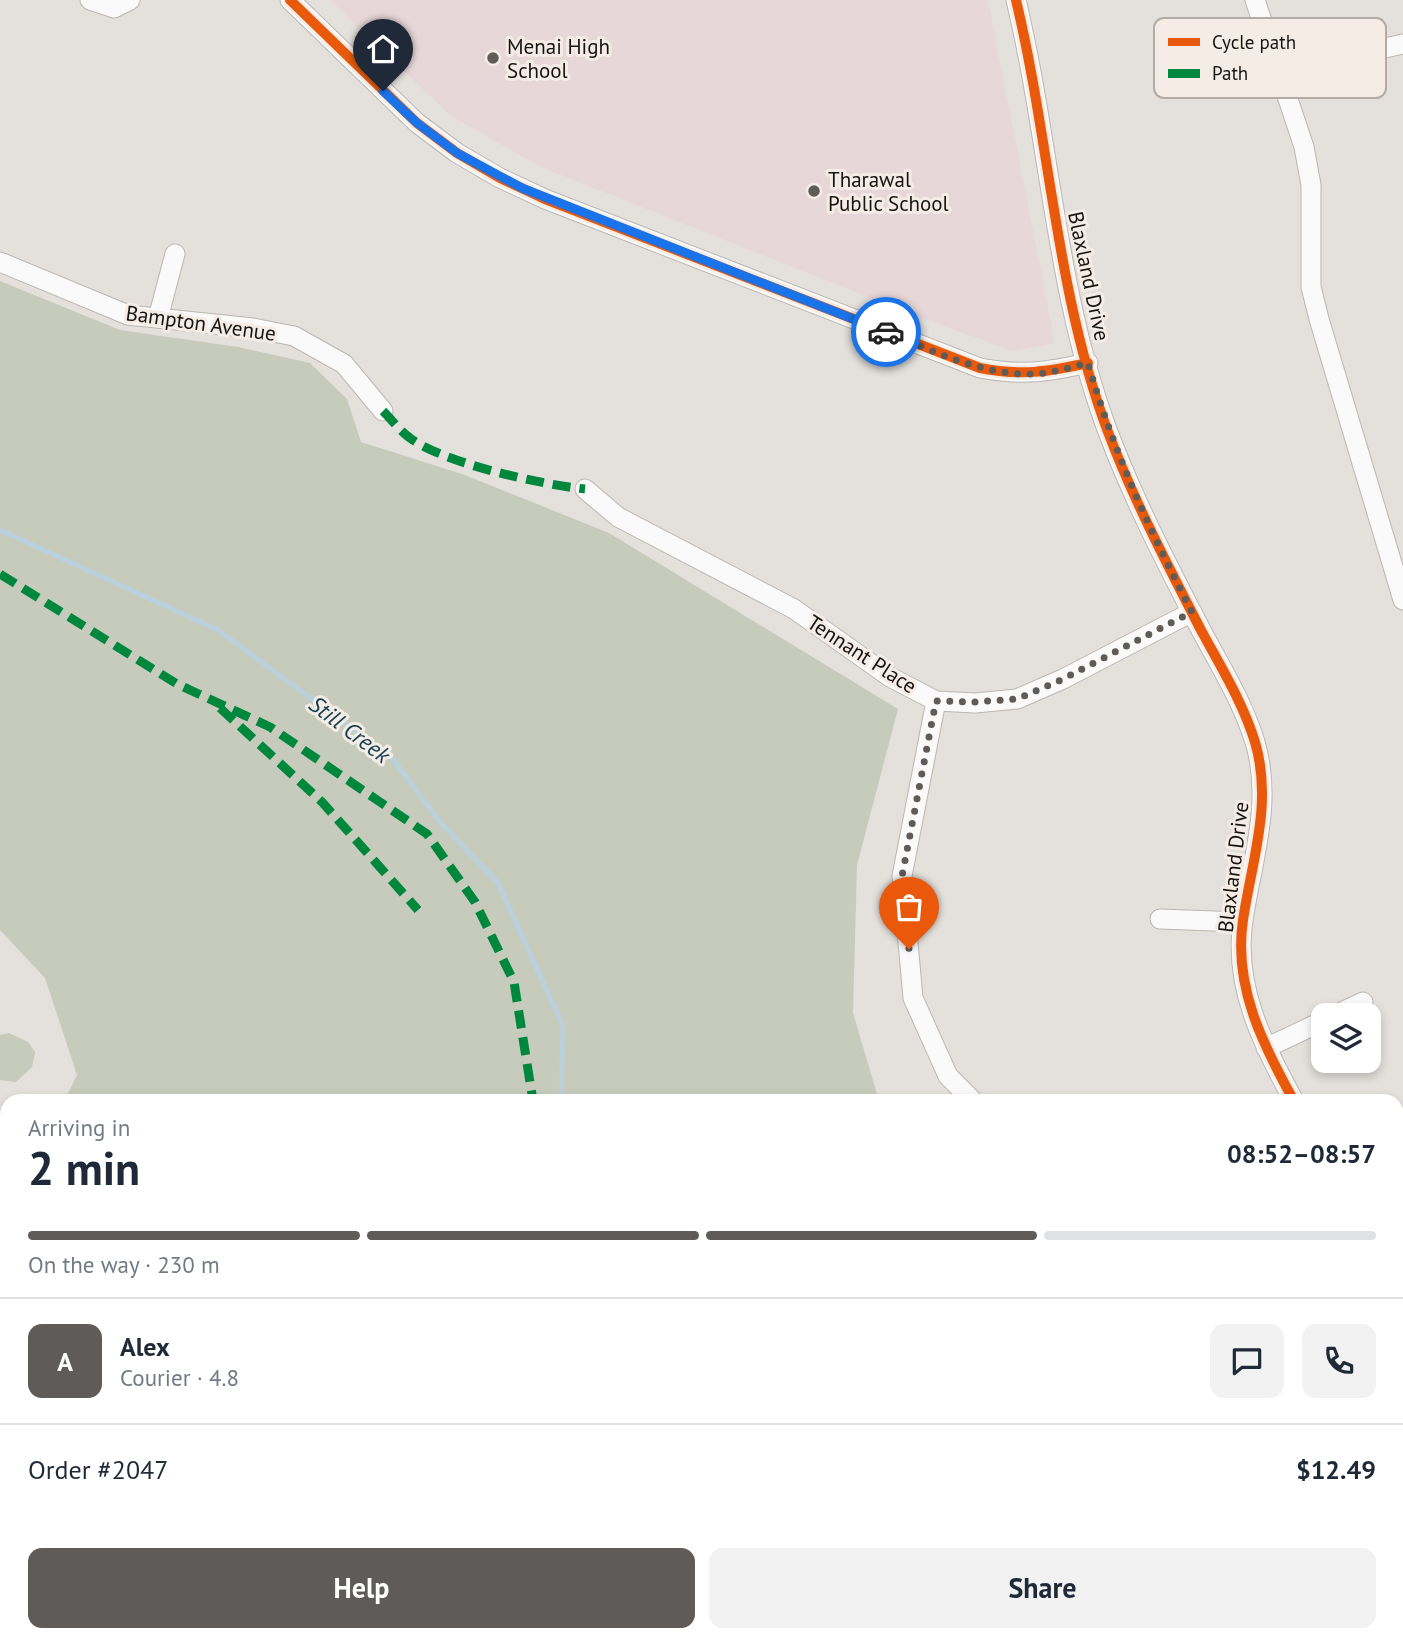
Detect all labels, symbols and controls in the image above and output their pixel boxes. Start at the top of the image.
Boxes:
legend [1154,18,1386,98]
pin [353,19,413,91]
icon: home [364,30,402,68]
text: Cycle path [1212,30,1296,54]
place label: Menai High School [507,33,610,84]
marker: Menai High School [485,50,501,66]
text: Path [1212,61,1248,85]
place label: Tharawal Public School [828,166,949,217]
marker: Tharawal Public School [806,183,822,199]
street label: Blaxland Drive [1062,209,1116,343]
courier [851,297,921,367]
street label: Bampton Avenue [124,299,278,347]
icon: car [867,313,905,351]
street label: Tennant Place [802,609,922,699]
water label: Still Creek [304,689,398,770]
street label: Blaxland Drive [1212,800,1254,934]
pin [879,877,939,949]
icon: bag [890,888,928,926]
map controls [1311,1003,1381,1073]
button: layers [1311,1003,1381,1073]
text: Arriving in [28,1113,130,1142]
text: 08:52–08:57 [1227,1137,1376,1170]
text: 2 min [28,1138,140,1198]
text: On the way · 230 m [28,1250,220,1279]
button: chat [1210,1324,1284,1398]
button: phone [1302,1324,1376,1398]
text: Alex [120,1330,170,1363]
text: A [57,1345,73,1378]
text: Courier · 4.8 [120,1363,239,1392]
text: Order #2047 [28,1453,168,1486]
text: $12.49 [1296,1453,1376,1486]
button: Help [28,1548,695,1628]
button: Share [709,1548,1376,1628]

